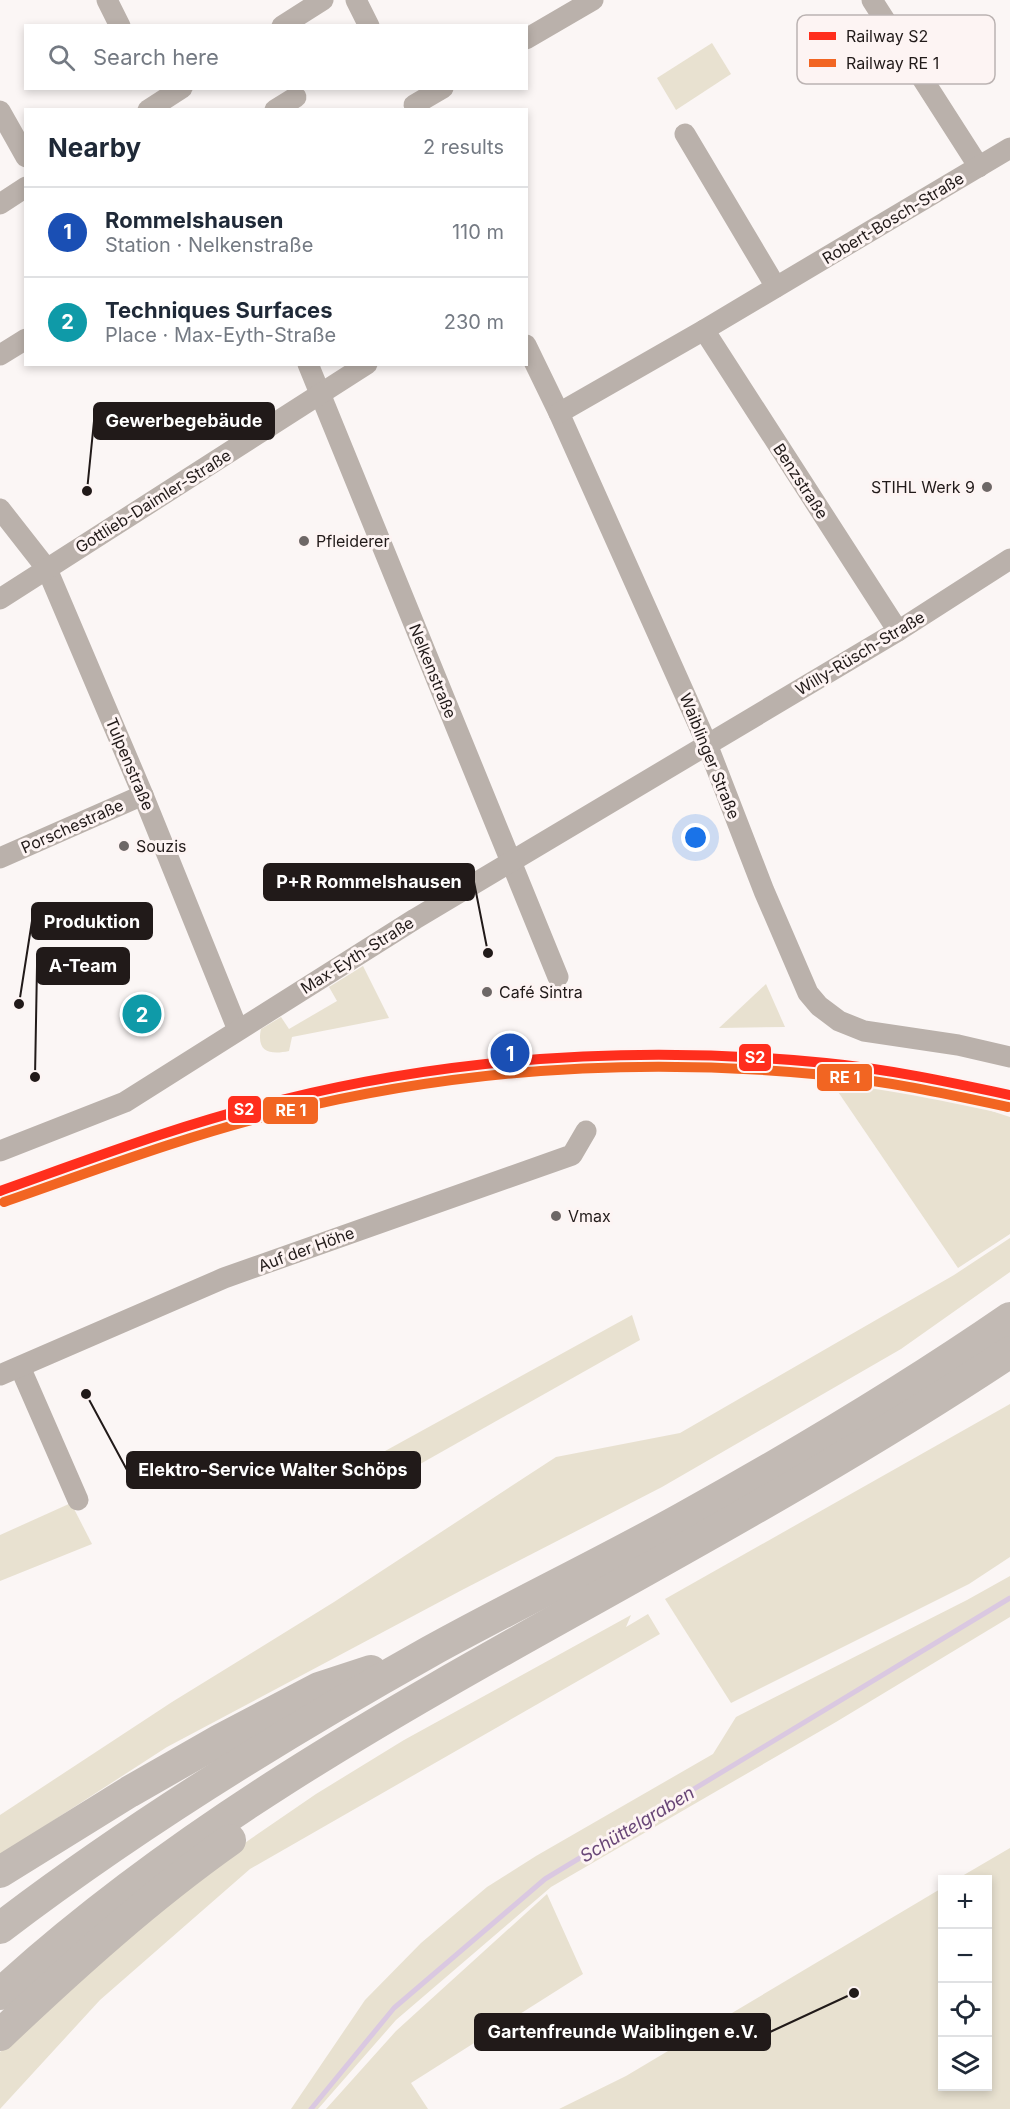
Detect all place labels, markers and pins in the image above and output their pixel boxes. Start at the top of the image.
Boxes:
callout: Gewerbegebäude [94,403,274,439]
place label: STIHL Werk 9 [871,477,975,497]
marker: STIHL Werk 9 [980,480,994,494]
place label: Pfleiderer [316,531,389,551]
marker: Pfleiderer [297,534,311,548]
place label: Souzis [136,836,186,856]
marker: Souzis [117,839,131,853]
callout: P+R Rommelshausen [264,864,474,900]
callout: Produktion [32,903,152,939]
callout: A-Team [37,948,129,984]
place label: Café Sintra [499,982,583,1002]
marker: Café Sintra [480,985,494,999]
pin: 2 [122,992,162,1036]
pin: 1 [490,1030,530,1076]
place label: Vmax [568,1206,611,1226]
marker: Vmax [549,1209,563,1223]
callout: Elektro-Service Walter Schöps [127,1452,420,1488]
callout: Gartenfreunde Waiblingen e.V. [475,2014,770,2050]

